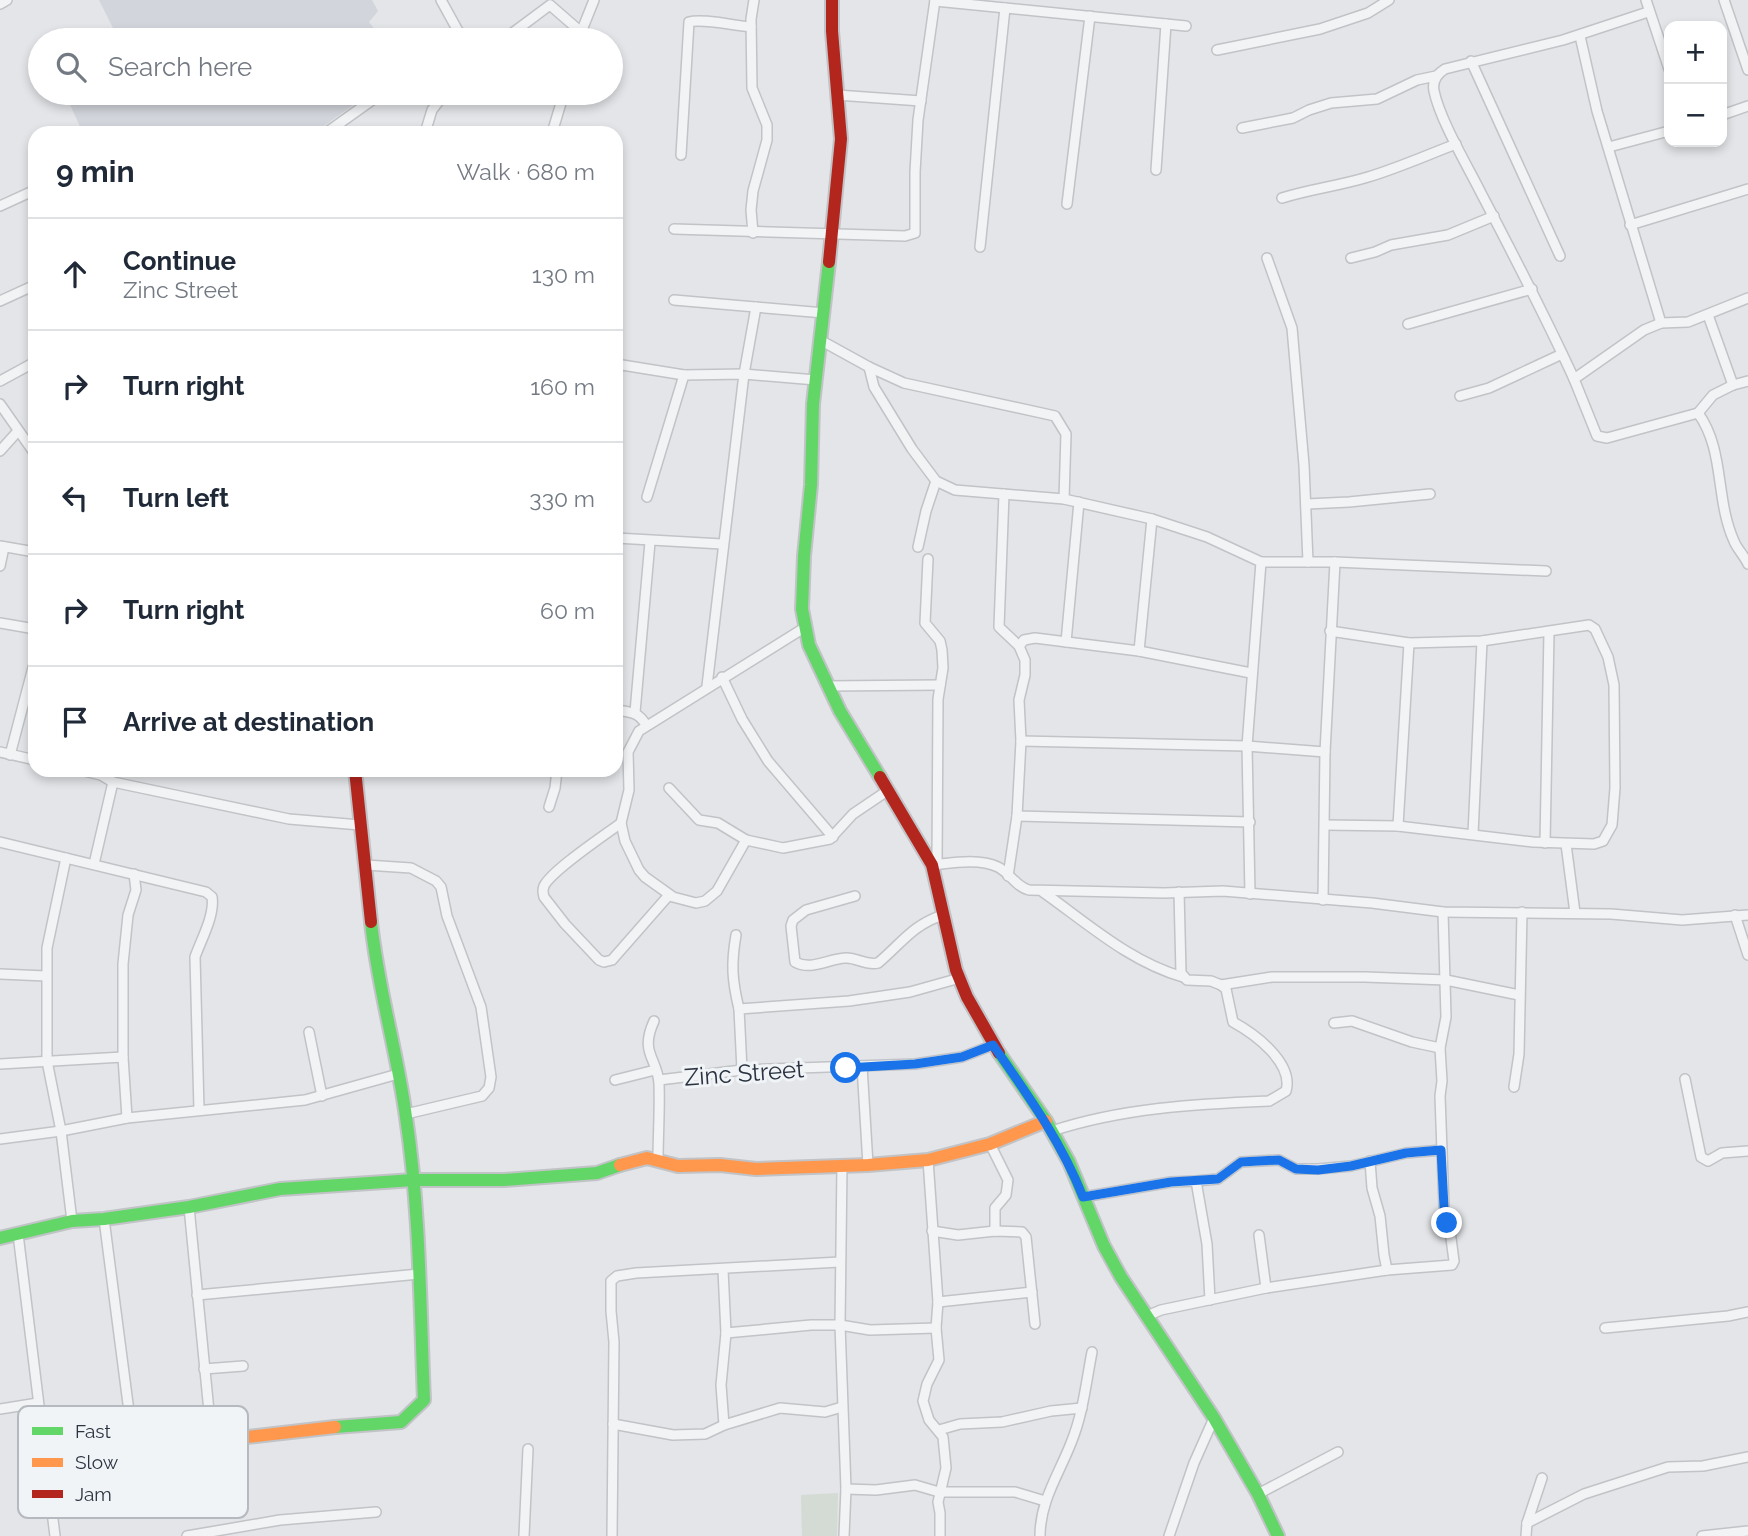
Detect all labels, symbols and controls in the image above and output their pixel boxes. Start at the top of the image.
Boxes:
map controls [1664,21,1727,147]
button: + [1664,21,1727,84]
search box [28,28,623,105]
icon: search [52,48,90,86]
text: Search here [108,52,252,82]
button: − [1664,84,1727,147]
text: 9 min [56,154,135,189]
text: Walk · 680 m [457,158,595,185]
text: Continue [123,246,236,276]
icon: ahead [56,255,94,293]
text: 130 m [532,261,595,288]
text: Zinc Street [123,276,238,303]
icon: right [56,367,94,405]
text: Turn right [123,371,244,401]
text: 160 m [530,373,595,400]
icon: left [56,479,94,517]
text: Turn left [123,483,229,513]
text: 330 m [529,485,595,512]
icon: right [56,591,94,629]
text: Turn right [123,595,244,625]
text: 60 m [540,597,595,624]
icon: arrive [56,703,94,741]
text: Arrive at destination [123,707,374,737]
route start [830,1052,861,1083]
street label: Zinc Street [683,1054,805,1092]
route end [1431,1207,1462,1238]
legend [18,1406,248,1518]
text: Fast [75,1420,111,1442]
text: Slow [75,1451,119,1473]
text: Jam [75,1483,112,1505]

